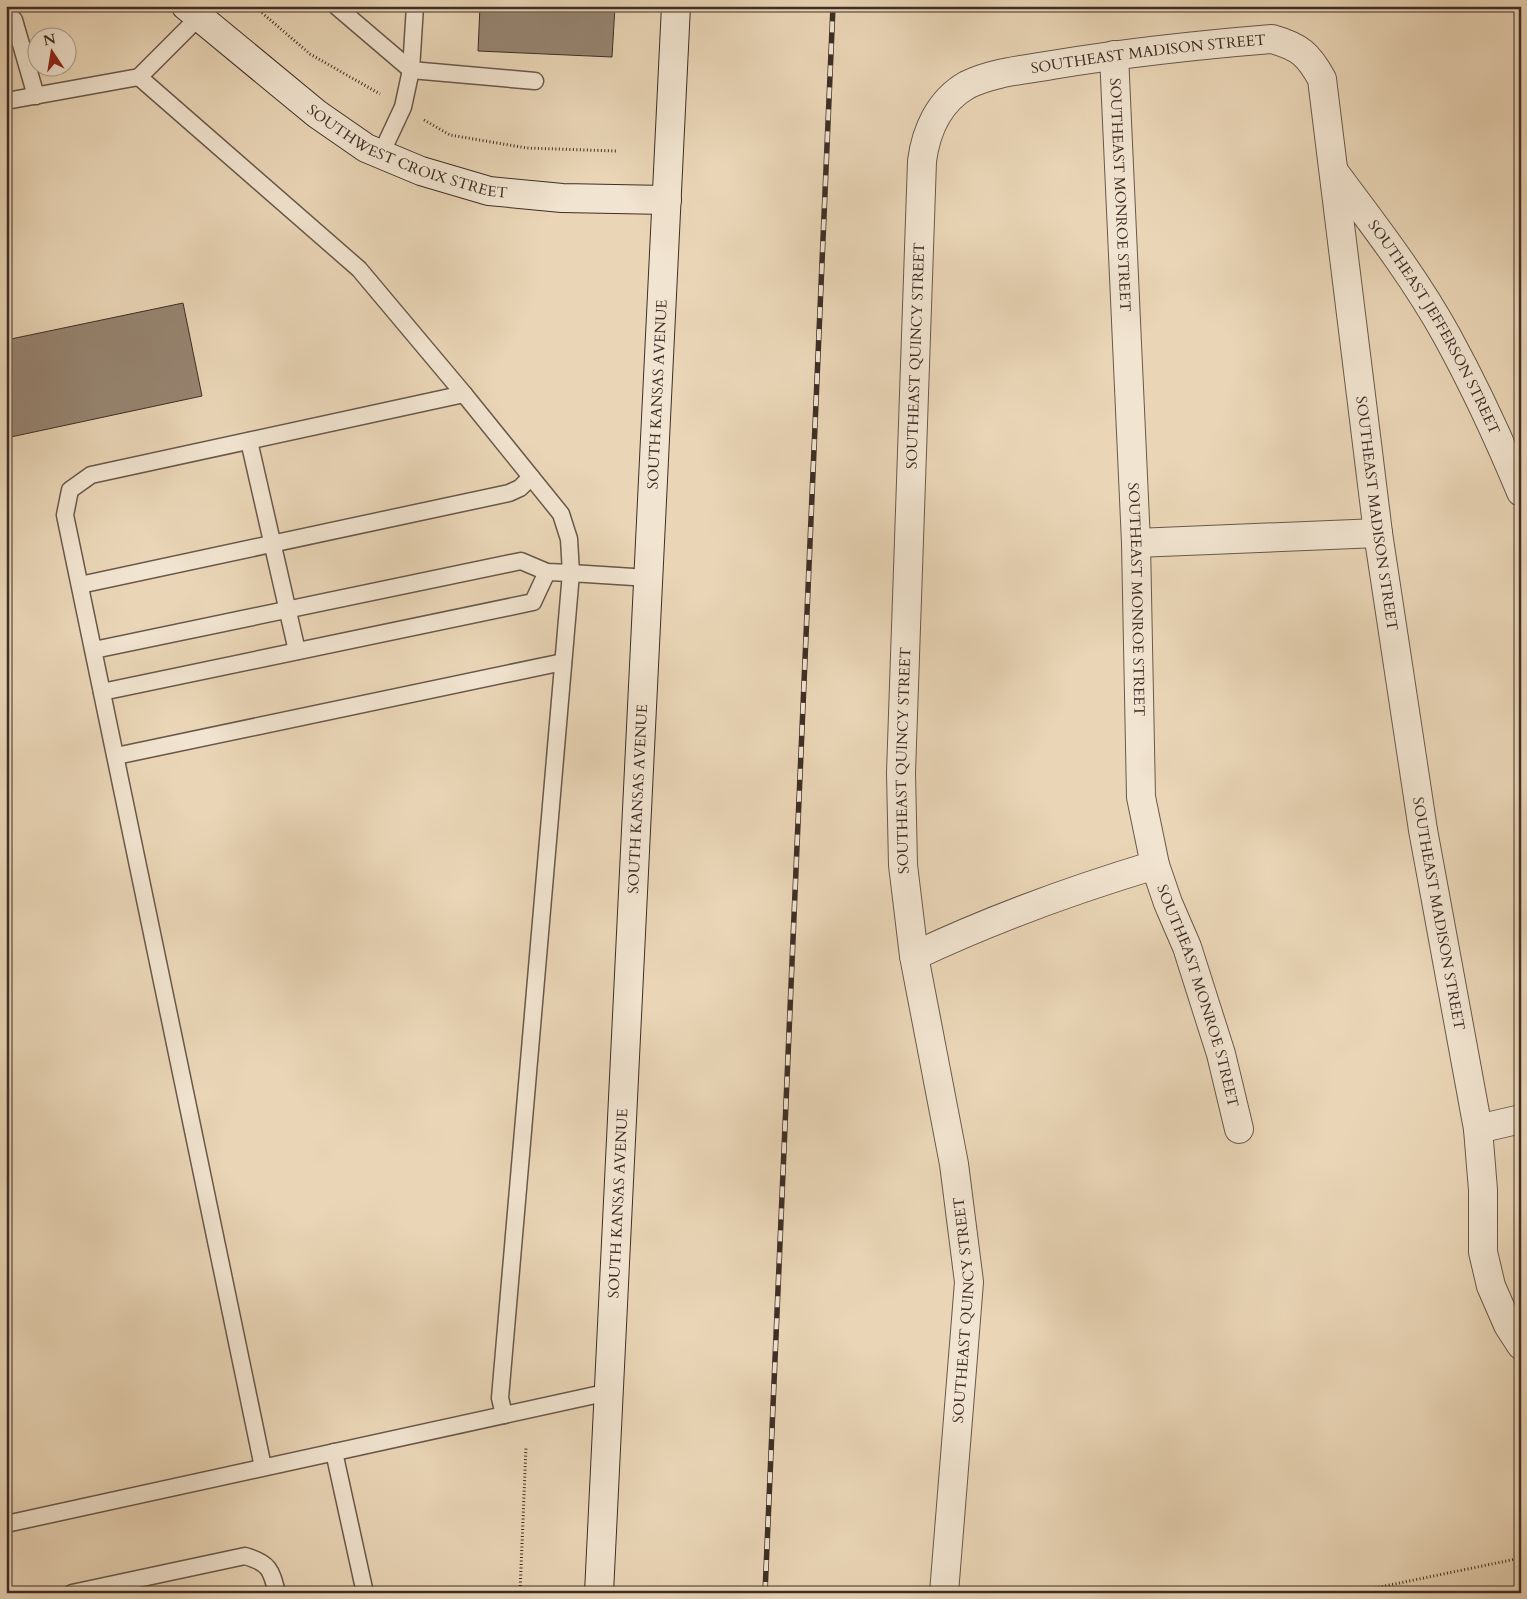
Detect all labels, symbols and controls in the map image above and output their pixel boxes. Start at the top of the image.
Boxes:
north arrow [28,28,78,78]
text: N [41,29,57,50]
street label: SOUTHEAST MADISON STREET [1030,30,1267,78]
street label: SOUTHEAST MONROE STREET [1105,78,1136,312]
street label: SOUTHWEST CROIX STREET [303,100,508,203]
street label: SOUTHEAST JEFFERSON STREET [1364,216,1505,438]
street label: SOUTHEAST QUINCY STREET [901,242,929,470]
street label: SOUTH KANSAS AVENUE [643,299,672,490]
street label: SOUTHEAST MADISON STREET [1351,395,1403,632]
street label: SOUTHEAST MONROE STREET [1123,482,1149,717]
street label: SOUTHEAST QUINCY STREET [891,647,915,875]
street label: SOUTH KANSAS AVENUE [623,704,652,894]
street label: SOUTHEAST MADISON STREET [1408,796,1470,1032]
street label: SOUTHEAST MONROE STREET [1152,882,1243,1109]
street label: SOUTH KANSAS AVENUE [603,1108,632,1299]
street label: SOUTHEAST QUINCY STREET [948,1196,979,1424]

